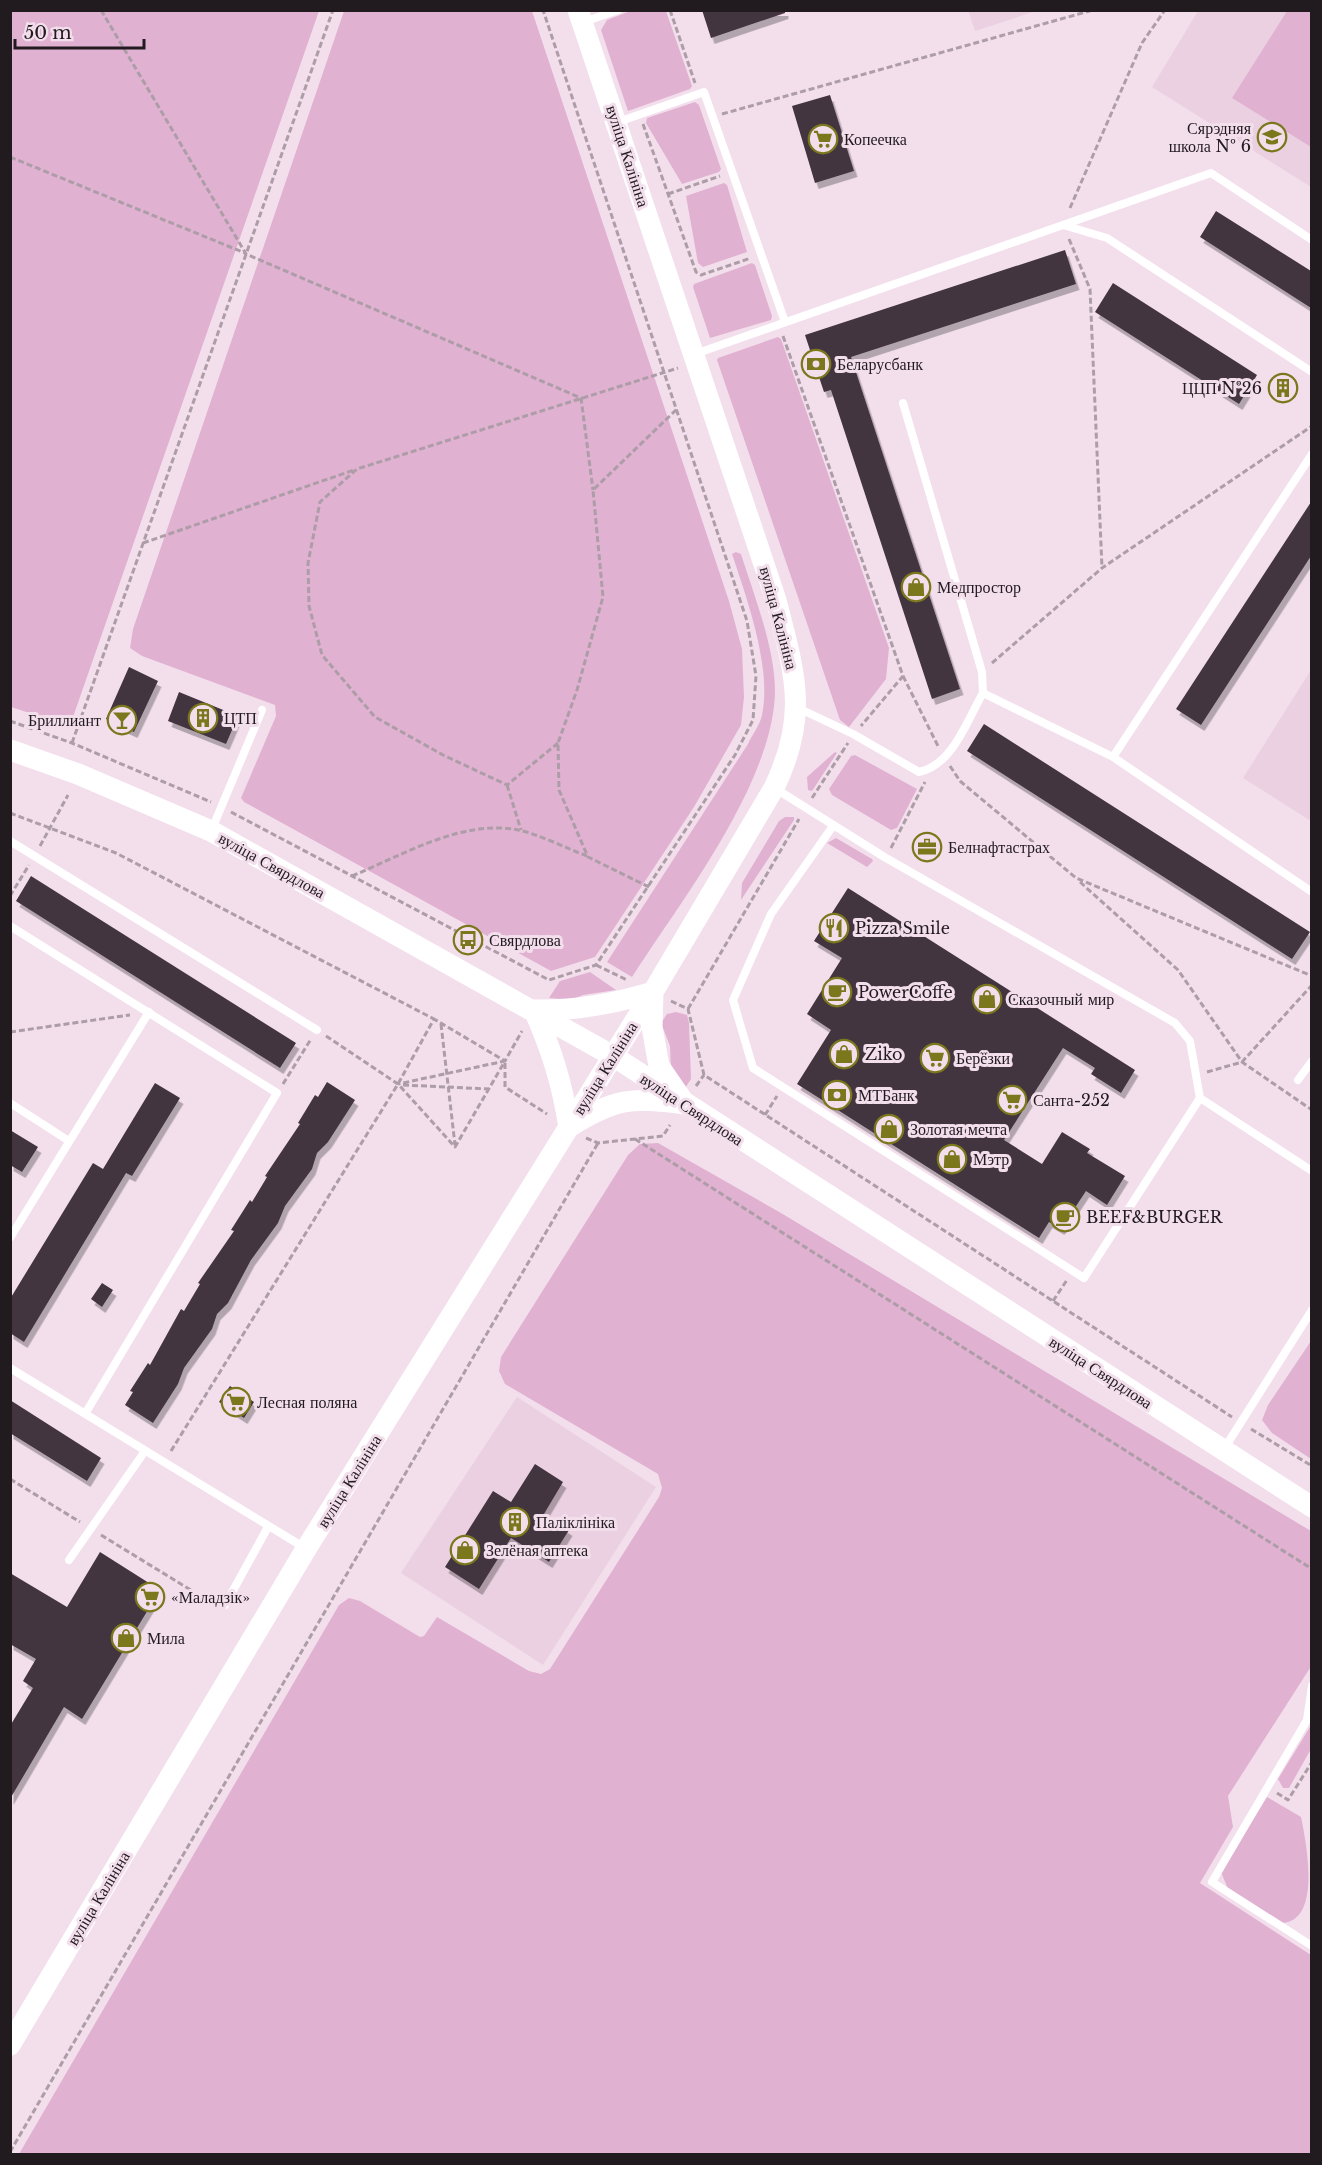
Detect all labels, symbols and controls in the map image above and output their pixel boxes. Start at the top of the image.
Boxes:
scale bar [15,12,144,50]
text: 50 m [24,22,72,44]
street label: вуліца Калініна [602,103,654,209]
place label: Сярэдняя школа № 6 [1169,118,1252,156]
school or university icon: Сярэдняя школа № 6 [1256,121,1288,153]
supermarket icon: Копеечка [807,123,839,155]
place label: Копеечка [844,129,907,149]
bank icon: Беларусбанк [800,348,832,380]
place label: Беларусбанк [837,354,923,374]
building icon: ЦЦП №26 [1267,372,1299,404]
place label: ЦЦП №26 [1182,378,1262,398]
street label: вуліца Калініна [756,564,802,672]
shop icon: Медпростор [900,571,932,603]
place label: Медпростор [937,577,1021,597]
building icon: ЦТП [187,702,219,734]
bar icon: Бриллиант [106,704,138,736]
place label: ЦТП [224,708,257,728]
place label: Бриллиант [28,710,101,730]
street label: вуліца Свярдлова [215,827,329,903]
office icon: Белнафтастрах [911,831,943,863]
place label: Белнафтастрах [948,837,1050,857]
restaurant icon: Pizza Smile [818,912,850,944]
place label: Pizza Smile [855,918,950,938]
bus stop icon: Свярдлова [452,924,484,956]
place label: Свярдлова [489,930,561,950]
cafe icon: PowerCoffe [821,976,853,1008]
place label: PowerCoffe [858,982,953,1002]
shop icon: Сказочный мир [971,983,1003,1015]
place label: Сказочный мир [1008,989,1114,1009]
street label: вуліца Калініна [568,1018,642,1118]
shop icon: Ziko [828,1038,860,1070]
supermarket icon: Берёзки [919,1042,951,1074]
place label: Ziko [865,1044,903,1064]
place label: Берёзки [956,1048,1010,1068]
street label: вуліца Свярдлова [637,1068,747,1150]
bank icon: МТБанк [821,1079,853,1111]
supermarket icon: Санта-252 [996,1084,1028,1116]
place label: МТБанк [858,1085,915,1105]
place label: Санта-252 [1033,1090,1110,1110]
shop icon: Золотая мечта [873,1113,905,1145]
place label: Золотая мечта [910,1119,1007,1139]
shop icon: Мэтр [936,1143,968,1175]
place label: Мэтр [973,1149,1009,1169]
cafe icon: BEEF&BURGER [1049,1201,1081,1233]
place label: BEEF&BURGER [1086,1207,1224,1227]
street label: вуліца Свярдлова [1046,1331,1156,1413]
supermarket icon: Лесная поляна [220,1386,252,1418]
place label: Лесная поляна [257,1392,357,1412]
street label: вуліца Калініна [312,1431,386,1531]
building icon: Паліклініка [499,1506,531,1538]
place label: Паліклініка [536,1512,615,1532]
shop icon: Зелёная аптека [449,1534,481,1566]
place label: Зелёная аптека [486,1540,588,1560]
supermarket icon: «Маладзік» [134,1581,166,1613]
place label: «Маладзік» [171,1587,250,1607]
shop icon: Мила [110,1622,142,1654]
place label: Мила [147,1628,185,1648]
street label: вуліца Калініна [62,1848,134,1948]

